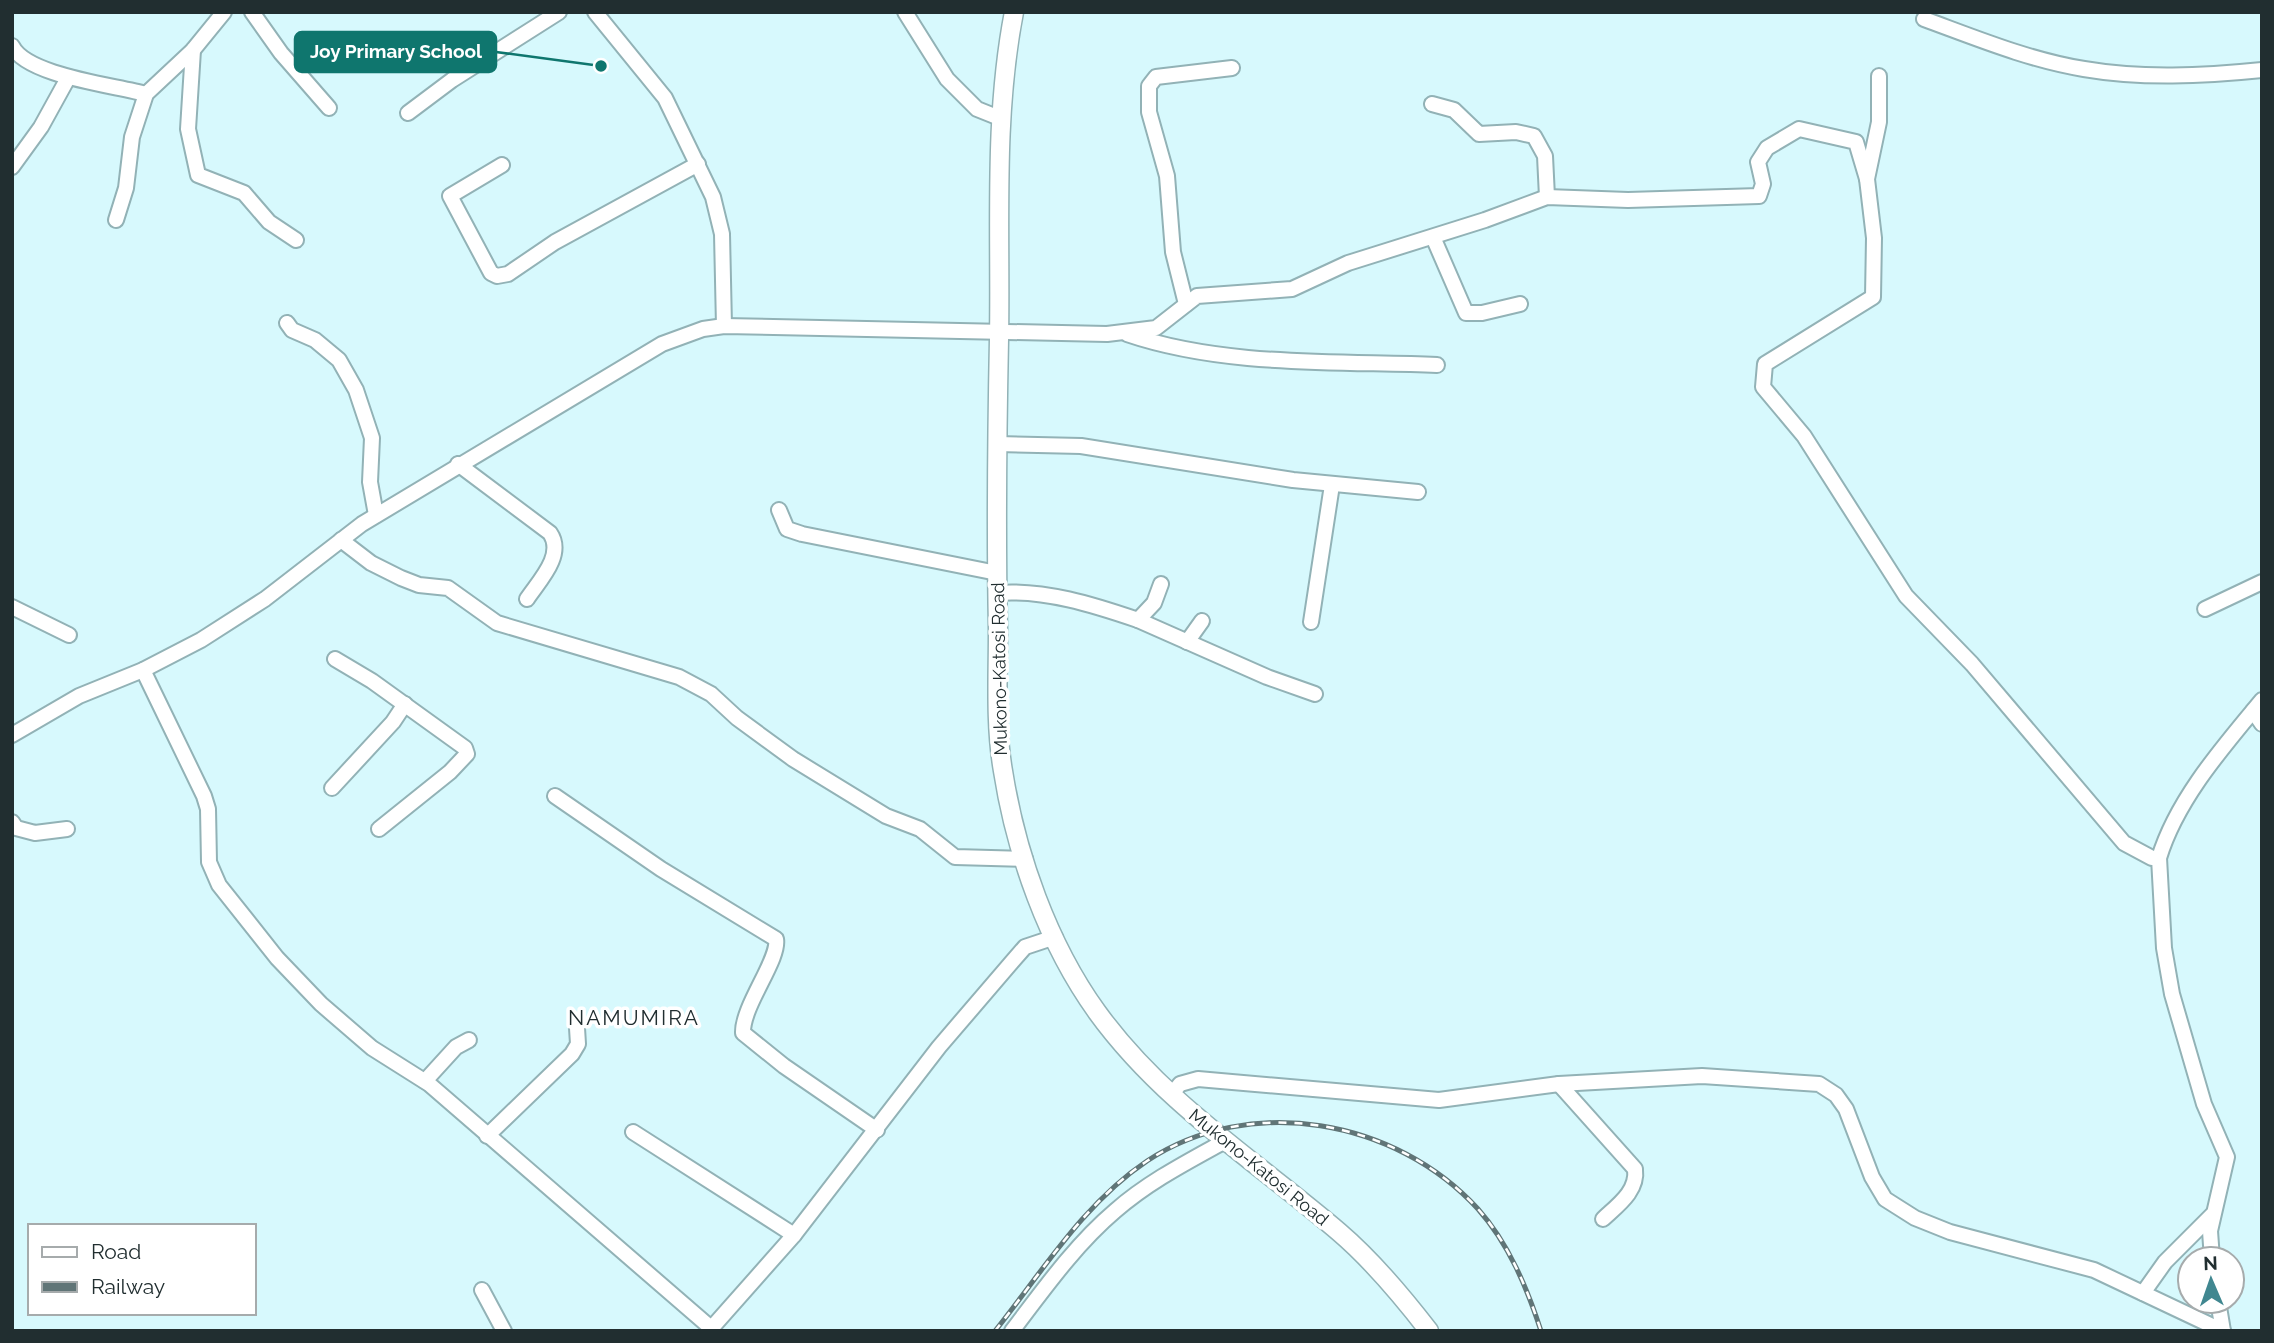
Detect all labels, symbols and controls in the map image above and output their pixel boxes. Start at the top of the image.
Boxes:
callout: Joy Primary School [295,32,496,72]
text: Joy Primary School [310,40,483,62]
street label: Mukono-Katosi Road [987,582,1011,756]
district label: NAMUMIRA [568,1005,700,1030]
street label: Mukono-Katosi Road [1185,1104,1333,1230]
legend [28,1224,256,1315]
text: Road [91,1239,141,1264]
north arrow [2176,1245,2246,1315]
text: N [2203,1252,2218,1274]
text: Railway [91,1274,165,1299]

